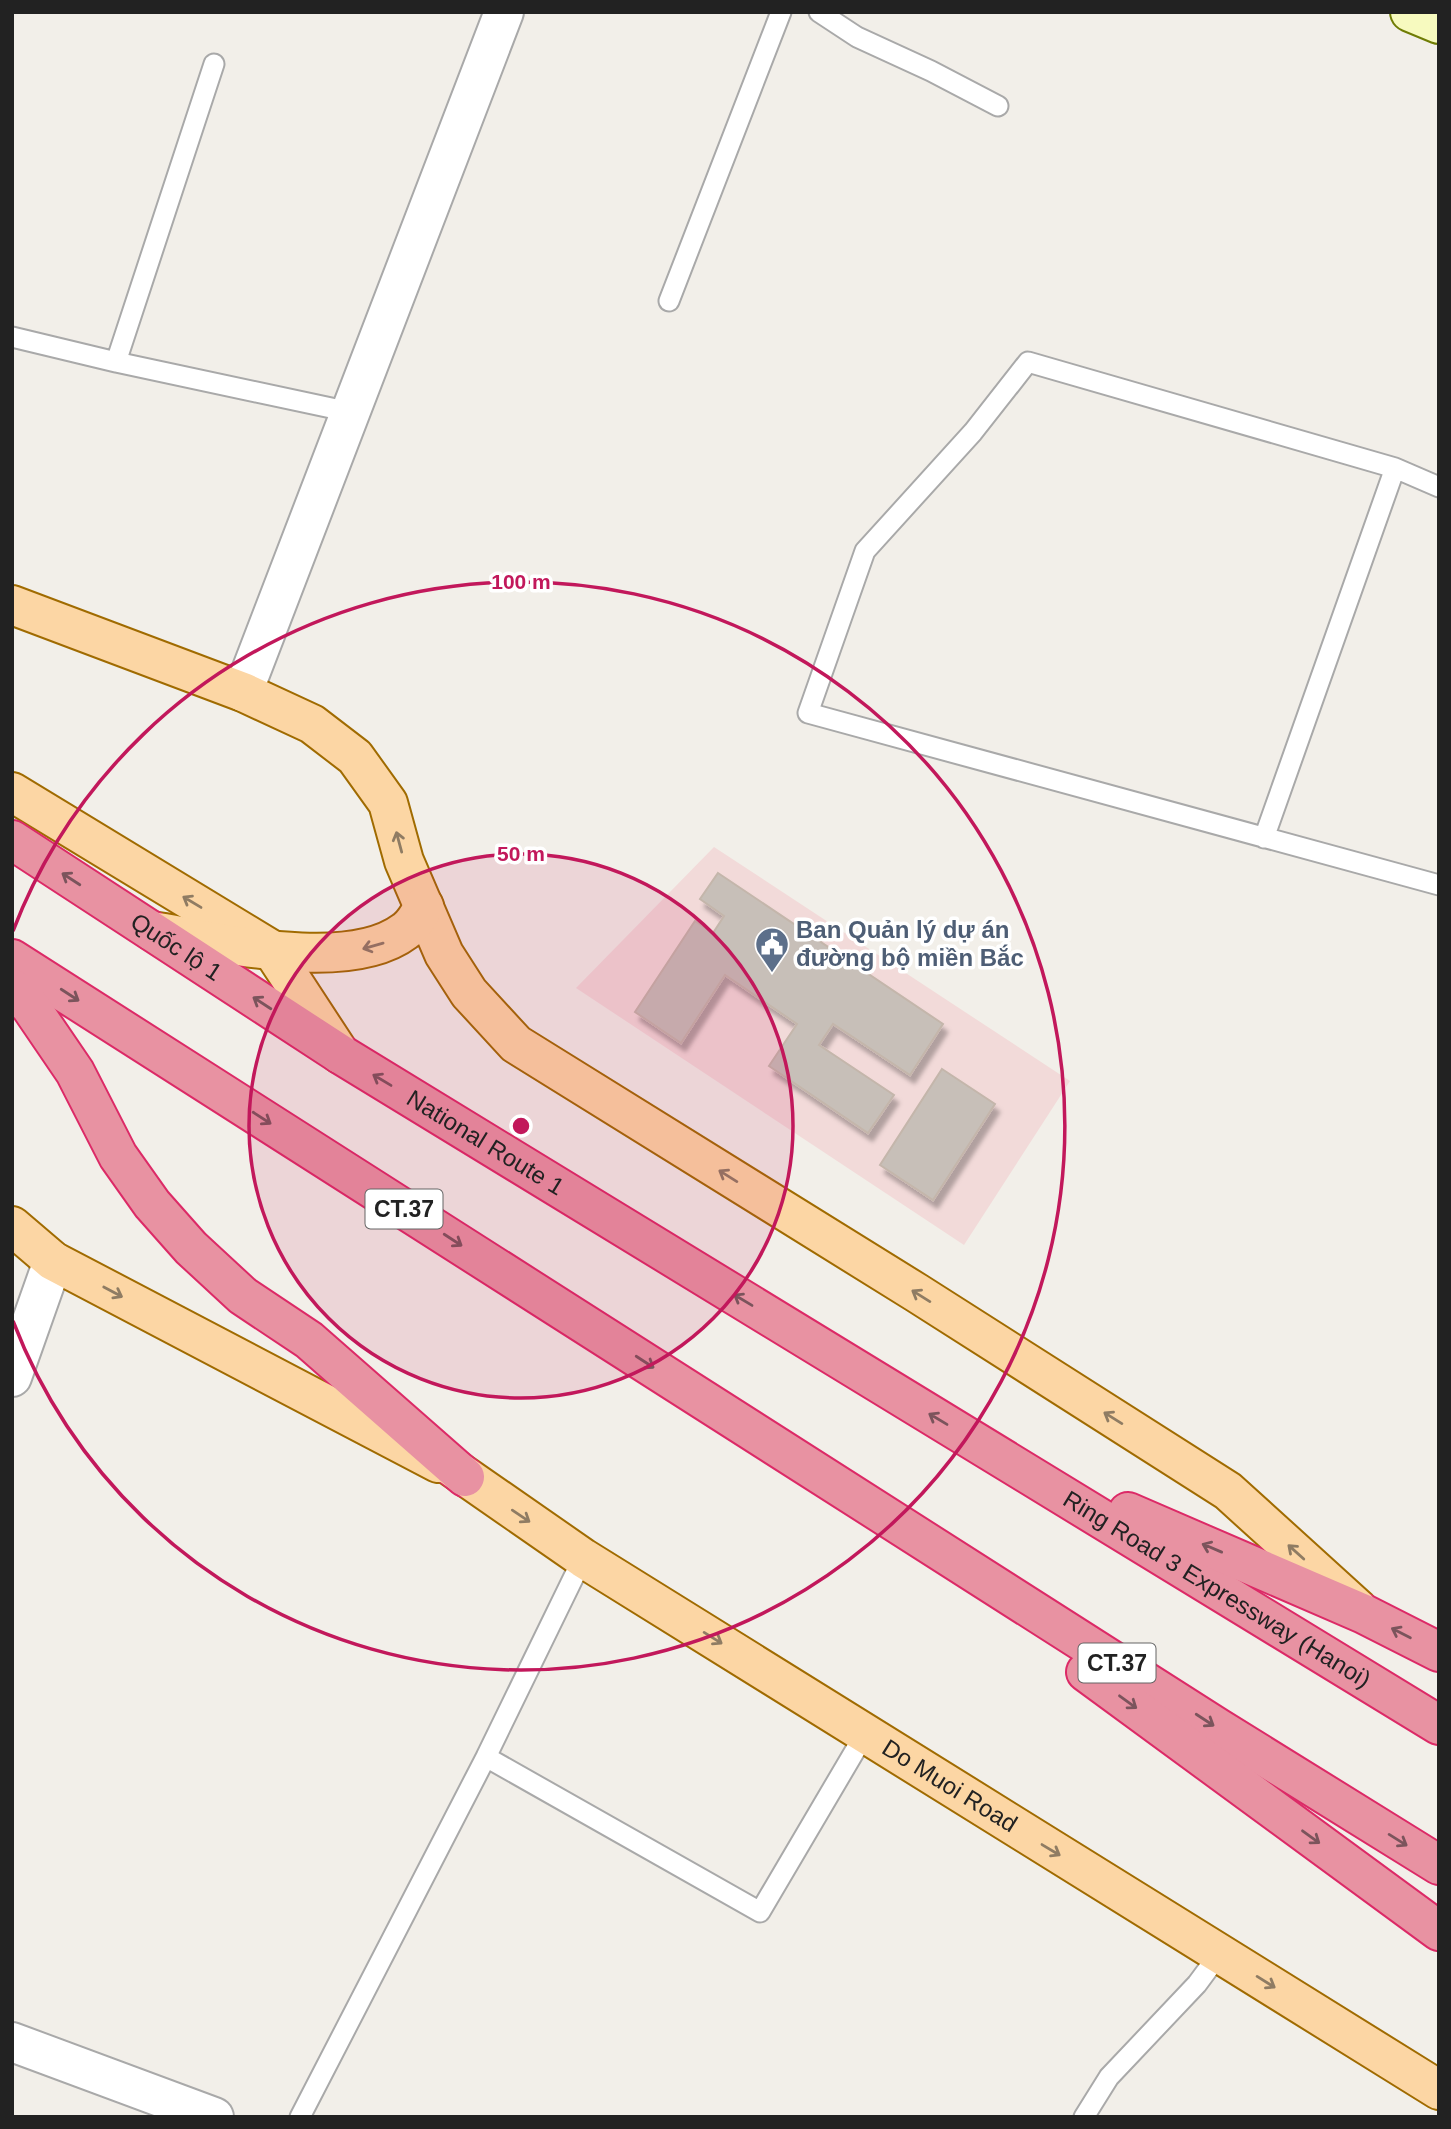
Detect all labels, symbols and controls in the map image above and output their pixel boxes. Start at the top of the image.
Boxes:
text: 100 m [491,570,551,593]
one-way arrow [392,832,405,854]
text: 50 m [497,842,545,865]
one-way arrow [62,871,82,885]
one-way arrow [183,894,203,908]
street label: Quốc lộ 1 [126,907,227,986]
place label: Ban Quản lý dự án đường bộ miền Bắc [796,916,1024,971]
public building icon: Ban Quản lý dự án đường bộ miền Bắc [753,925,791,974]
one-way arrow [362,940,384,953]
one-way arrow [59,989,79,1003]
one-way arrow [253,996,272,1010]
one-way arrow [373,1072,393,1086]
street label: National Route 1 [402,1084,569,1200]
one-way arrow [251,1111,271,1125]
centre of rings [509,1114,533,1138]
one-way arrow [718,1168,738,1182]
road number: CT.37 [366,1190,442,1228]
one-way arrow [443,1234,463,1248]
one-way arrow [102,1286,123,1300]
one-way arrow [911,1288,931,1302]
one-way arrow [734,1293,754,1307]
one-way arrow [635,1355,654,1370]
one-way arrow [1104,1410,1123,1425]
one-way arrow [928,1412,948,1426]
street label: Ring Road 3 Expressway (Hanoi) [1059,1485,1376,1693]
one-way arrow [511,1509,531,1523]
one-way arrow [1201,1541,1223,1554]
one-way arrow [1287,1544,1305,1560]
one-way arrow [1392,1626,1412,1640]
one-way arrow [703,1632,723,1646]
road number: CT.37 [1078,1644,1156,1682]
one-way arrow [1118,1695,1136,1710]
one-way arrow [1194,1713,1214,1727]
street label: Do Muoi Road [878,1733,1022,1837]
one-way arrow [1301,1830,1320,1844]
one-way arrow [1387,1834,1407,1848]
one-way arrow [1041,1844,1061,1858]
one-way arrow [1256,1974,1275,1989]

